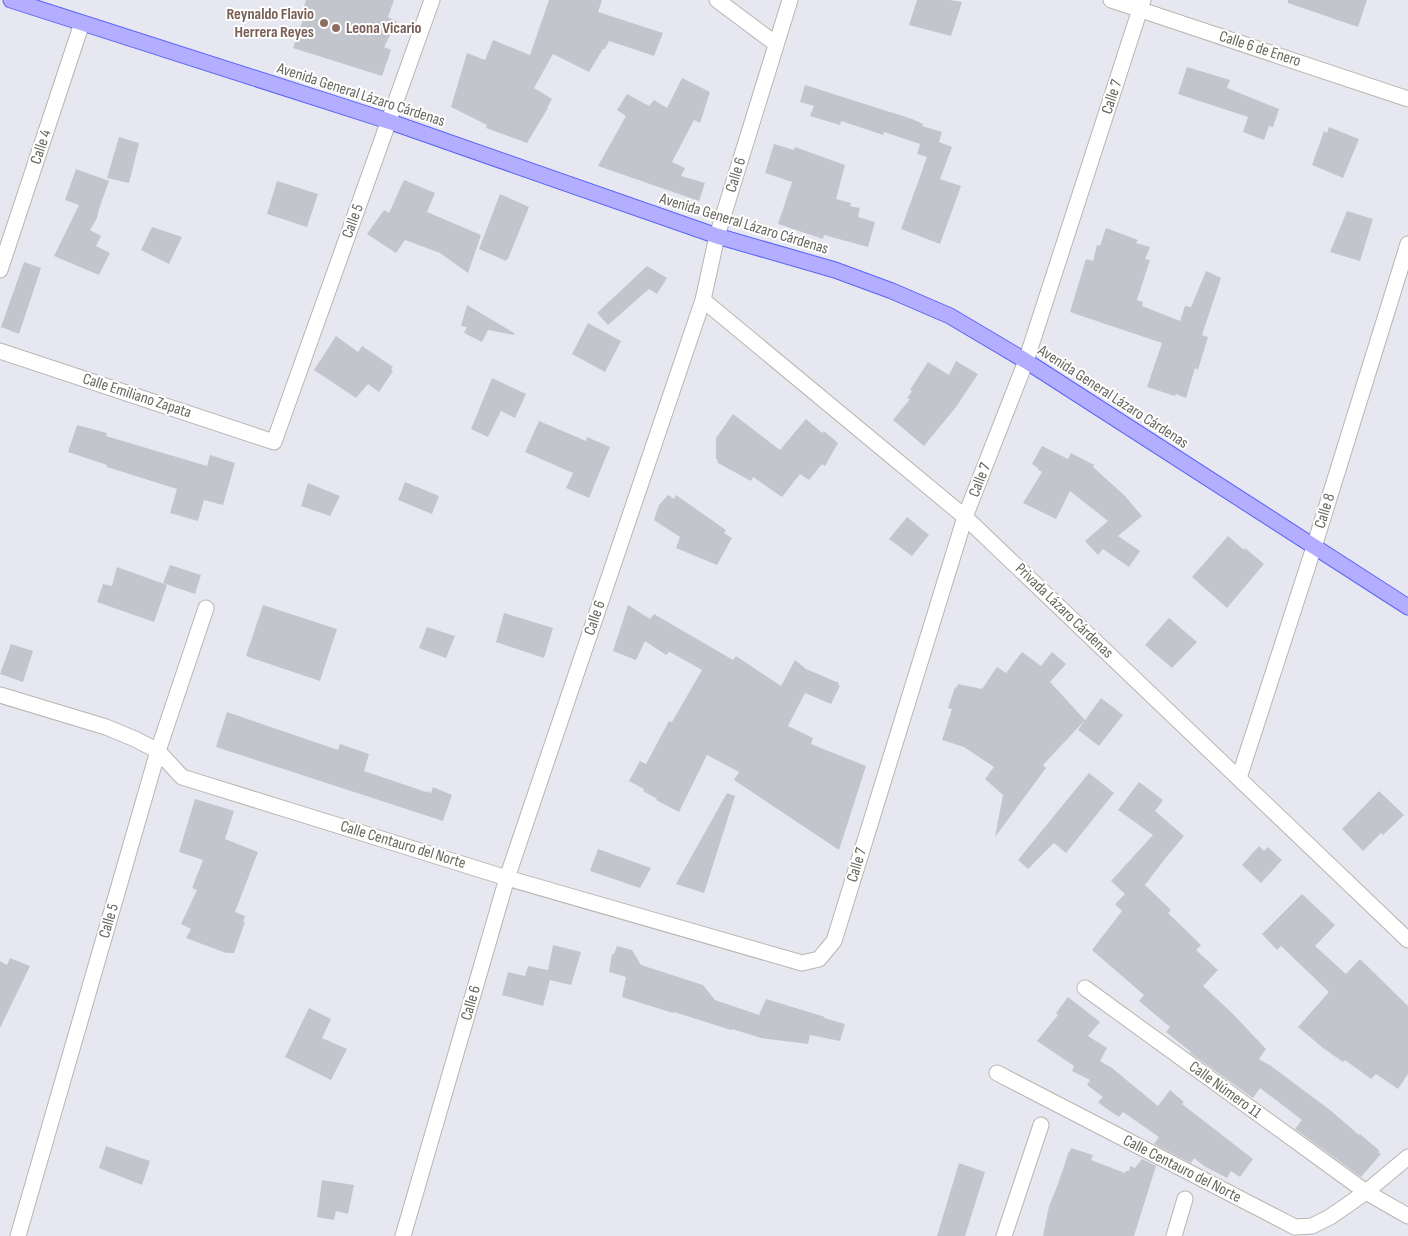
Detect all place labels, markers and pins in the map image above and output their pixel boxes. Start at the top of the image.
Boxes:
place label: Reynaldo Flavio Herrera Reyes [226,5,314,42]
marker: Reynaldo Flavio Herrera Reyes [318,17,330,29]
place label: Leona Vicario [346,19,422,38]
marker: Leona Vicario [330,22,342,34]

